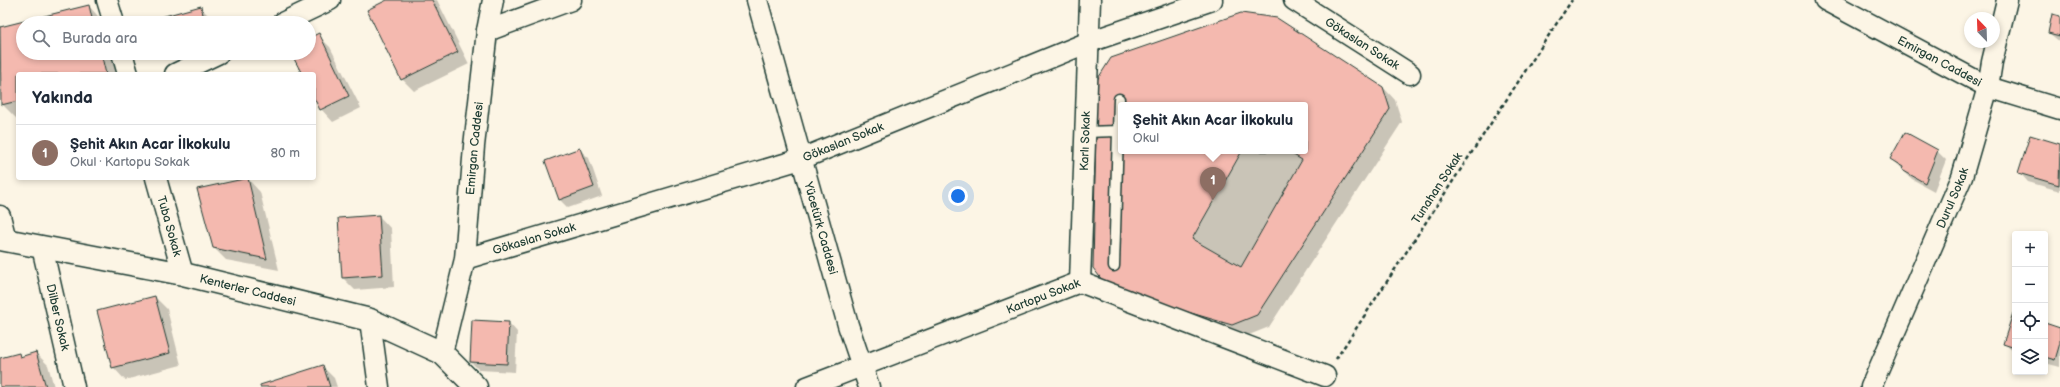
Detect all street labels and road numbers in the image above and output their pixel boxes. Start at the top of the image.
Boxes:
street label: Gökaslan Sokak [1322,15,1402,73]
street label: Emirgan Caddesi [1895,33,1984,90]
street label: Emirgan Caddesi [463,101,487,195]
street label: Karlı Sokak [1077,111,1094,171]
street label: Gökaslan Sokak [801,119,886,165]
street label: Tunahan Sokak [1409,150,1466,227]
street label: Durul Sokak [1934,166,1972,231]
street label: Yücetürk Caddesi [800,179,841,277]
street label: Tuba Sokak [153,194,185,258]
street label: Gökaslan Sokak [491,219,578,258]
street label: Kenterler Caddesi [198,271,297,310]
street label: Kartopu Sokak [1004,276,1083,318]
street label: Dilber Sokak [43,282,72,352]

